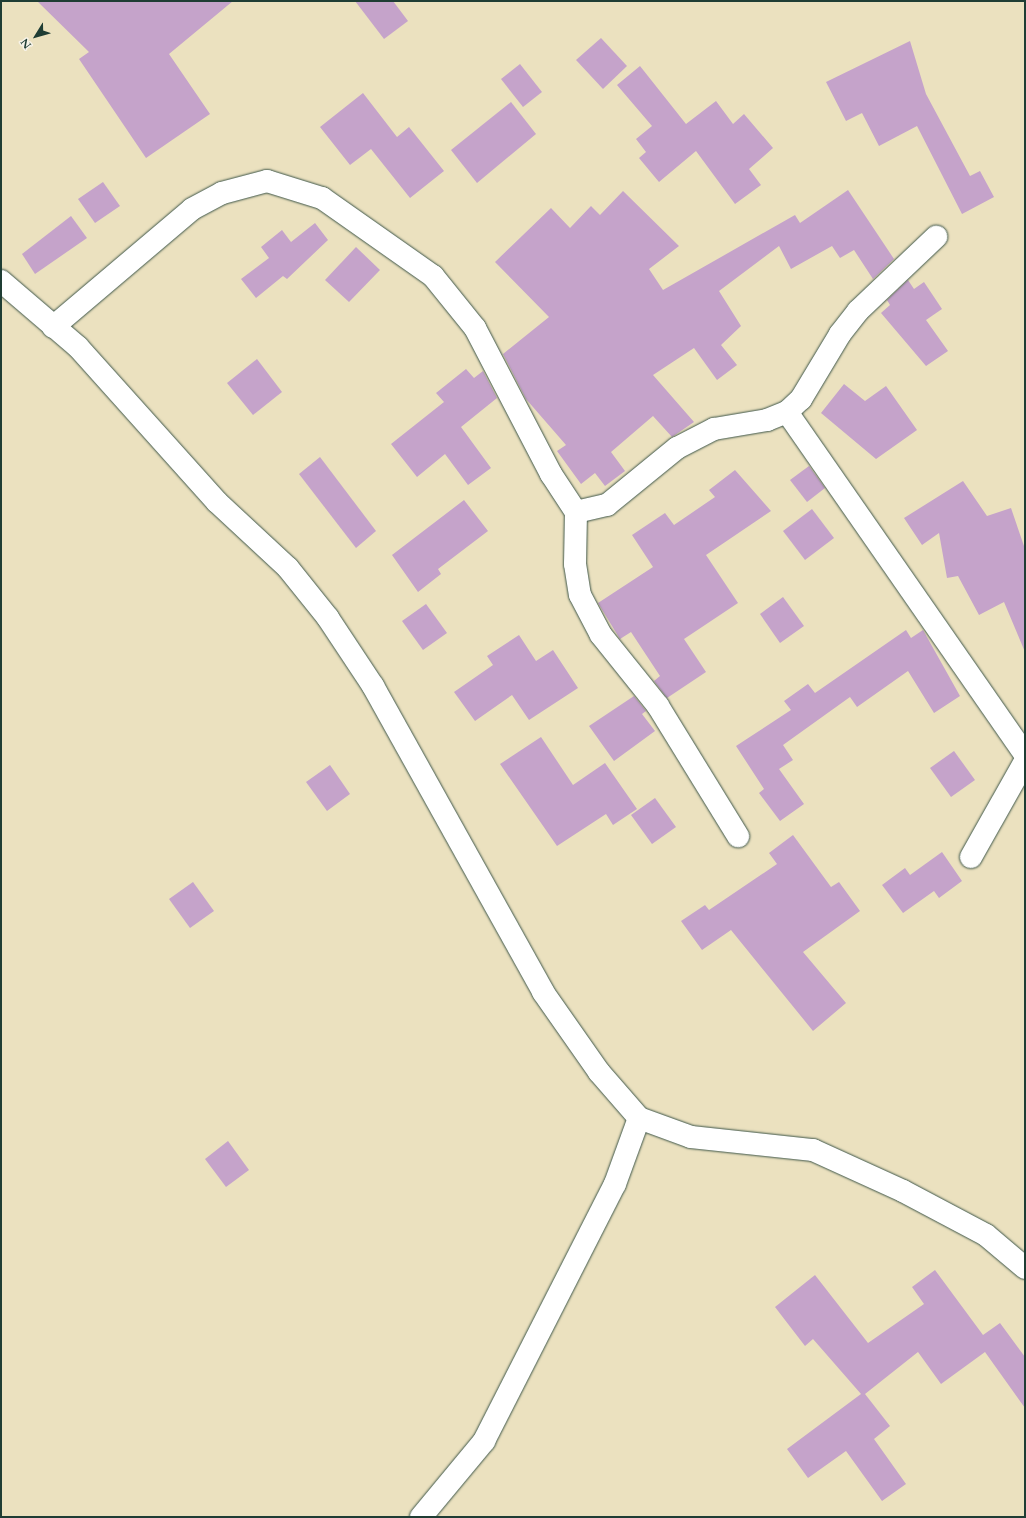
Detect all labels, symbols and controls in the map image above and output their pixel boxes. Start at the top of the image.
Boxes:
north arrow [16,16,56,56]
text: N [17,35,35,52]

